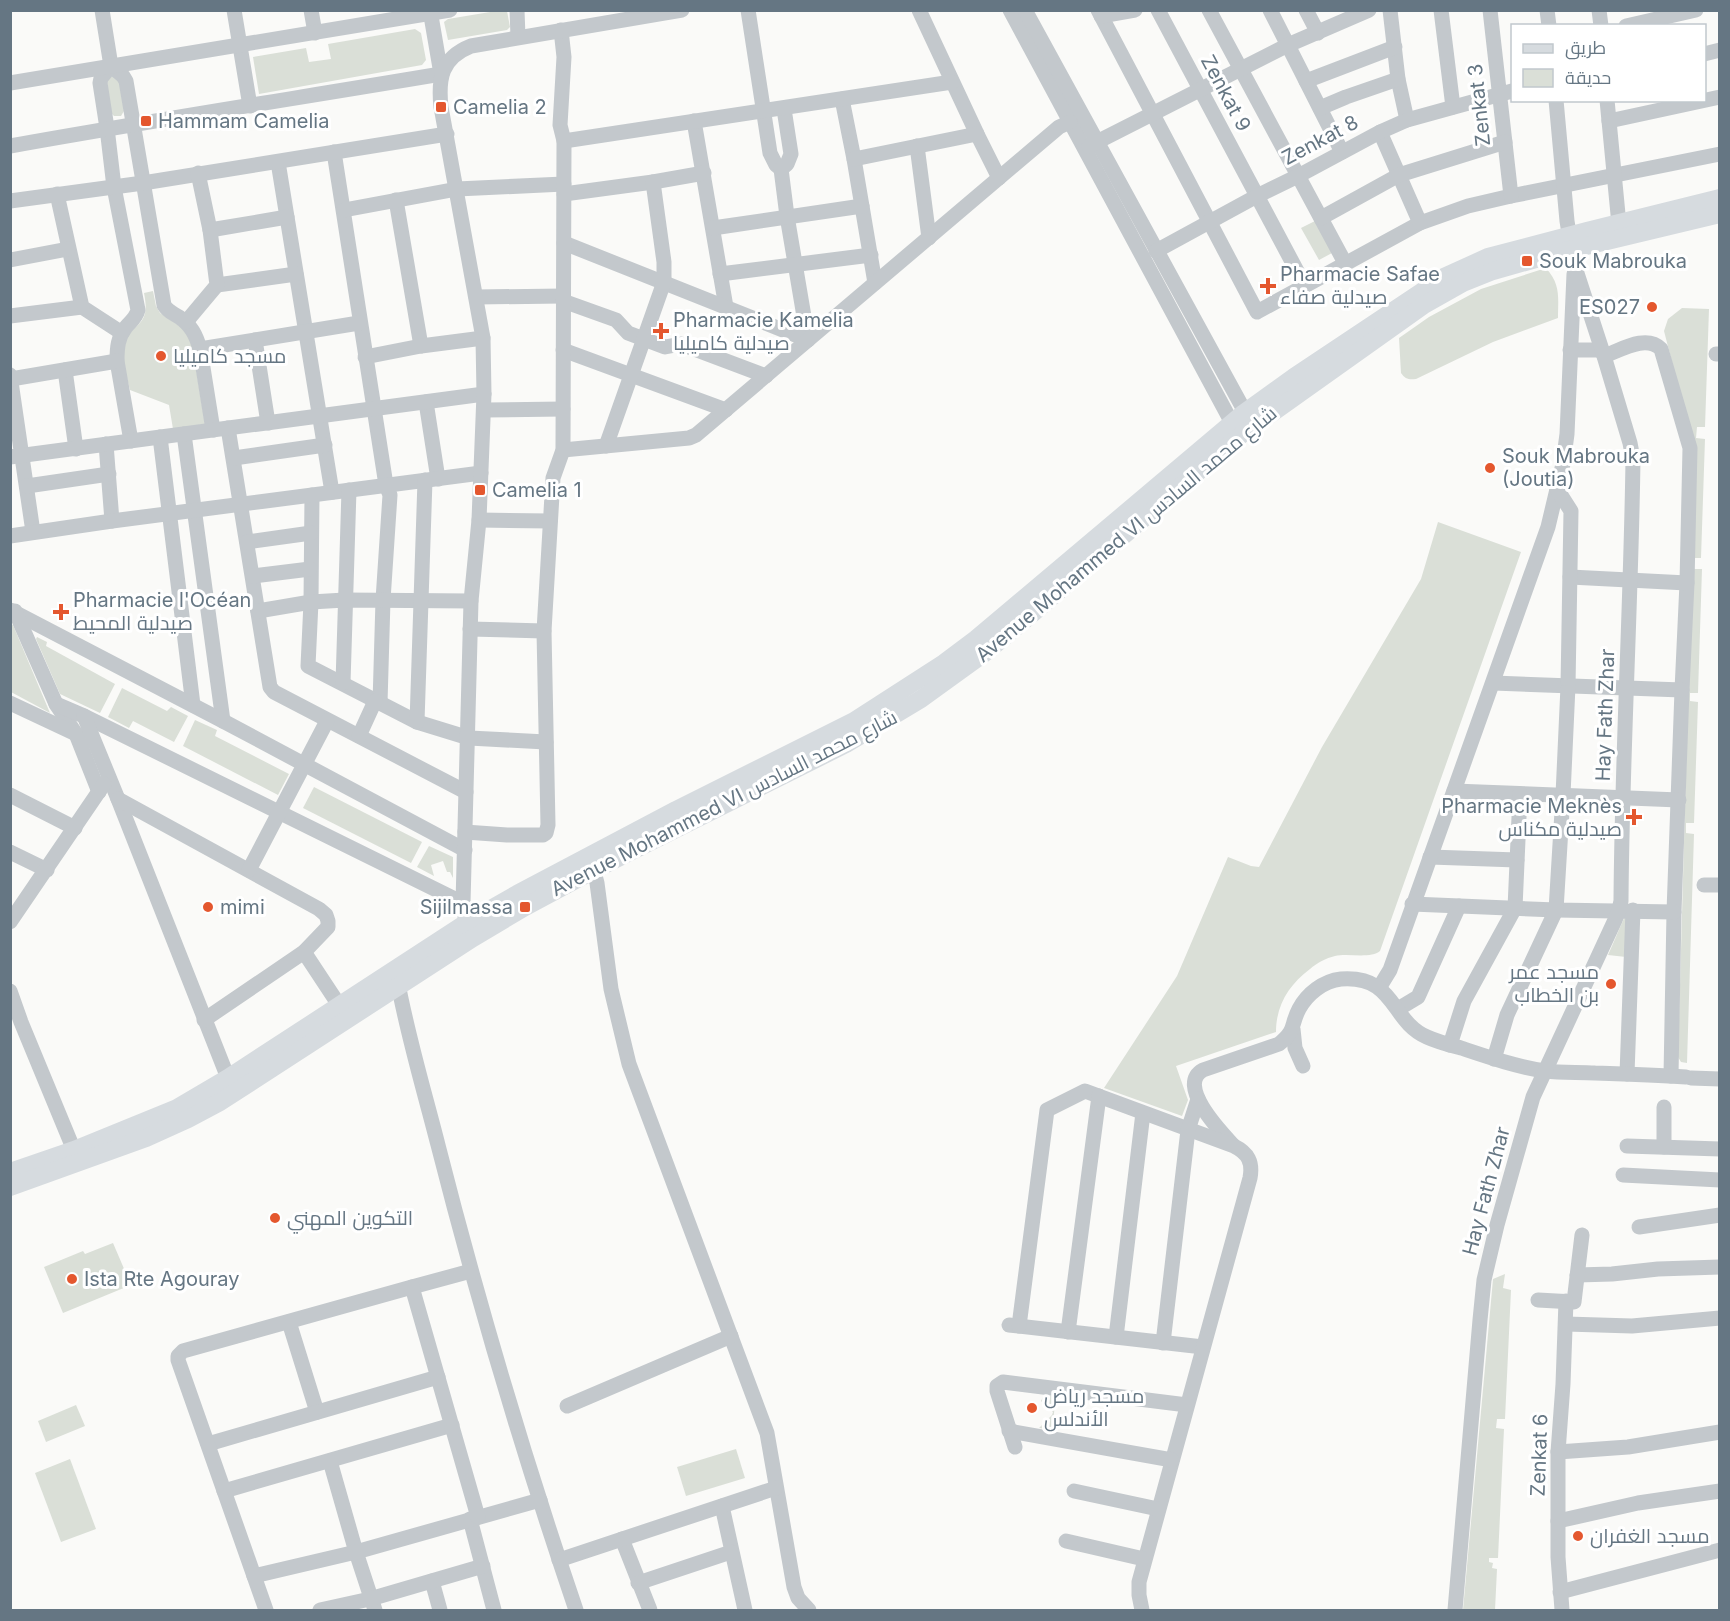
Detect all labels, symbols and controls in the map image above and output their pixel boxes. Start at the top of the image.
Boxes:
legend [1511,24,1706,102]
text: طريق [1565,37,1606,60]
street label: Zenkat 9 [1196,51,1256,135]
street label: Zenkat 3 [1463,63,1495,147]
text: حديقة [1565,67,1611,88]
place label: Camelia 2 [453,95,547,119]
marker: Camelia 2 [434,100,448,114]
place label: Hammam Camelia [158,109,329,133]
street label: Zenkat 8 [1278,110,1362,170]
marker: Hammam Camelia [139,114,153,128]
place label: Souk Mabrouka [1539,249,1687,273]
marker: Souk Mabrouka [1520,254,1534,268]
place label: Pharmacie Safae صيدلية صفاء [1280,262,1440,309]
marker: Pharmacie Safae صيدلية صفاء [1261,279,1275,293]
place label: ES027 [1579,295,1640,319]
marker: ES027 [1645,300,1659,314]
place label: Pharmacie Kamelia صيدلية كاميليا [673,308,854,355]
marker: Pharmacie Kamelia صيدلية كاميليا [654,324,668,338]
place label: مسجد كاميليا [173,344,286,368]
marker: مسجد كاميليا [154,349,168,363]
street label: Avenue Mohammed VI شارع محمد السادس [971,401,1283,669]
place label: Souk Mabrouka (Joutia) [1502,444,1650,491]
marker: Souk Mabrouka (Joutia) [1483,461,1497,475]
place label: Camelia 1 [492,478,582,502]
marker: Camelia 1 [473,483,487,497]
place label: Pharmacie l'Océan صيدلية المحيط [73,588,251,635]
marker: Pharmacie l'Océan صيدلية المحيط [54,605,68,619]
street label: Hay Fath Zhar [1591,648,1619,782]
street label: Avenue Mohammed VI شارع محمد السادس [547,705,902,903]
place label: Pharmacie Meknès صيدلية مكناس [1441,794,1622,842]
marker: Pharmacie Meknès صيدلية مكناس [1627,810,1641,824]
place label: mimi [220,895,265,919]
place label: Sijilmassa [420,895,513,919]
marker: mimi [201,900,215,914]
marker: Sijilmassa [518,900,532,914]
place label: مسجد عمر بن الخطاب [1508,960,1599,1008]
marker: مسجد عمر بن الخطاب [1604,977,1618,991]
street label: Hay Fath Zhar [1457,1124,1515,1258]
place label: التكوين المهني [287,1206,413,1234]
marker: التكوين المهني [268,1211,282,1225]
place label: Ista Rte Agouray [84,1267,240,1291]
marker: Ista Rte Agouray [65,1272,79,1286]
place label: مسجد رياض الأندلس [1044,1384,1144,1432]
marker: مسجد رياض الأندلس [1025,1401,1039,1415]
street label: Zenkat 6 [1526,1413,1552,1497]
place label: مسجد الغفران [1590,1524,1710,1549]
marker: مسجد الغفران [1571,1529,1585,1543]

